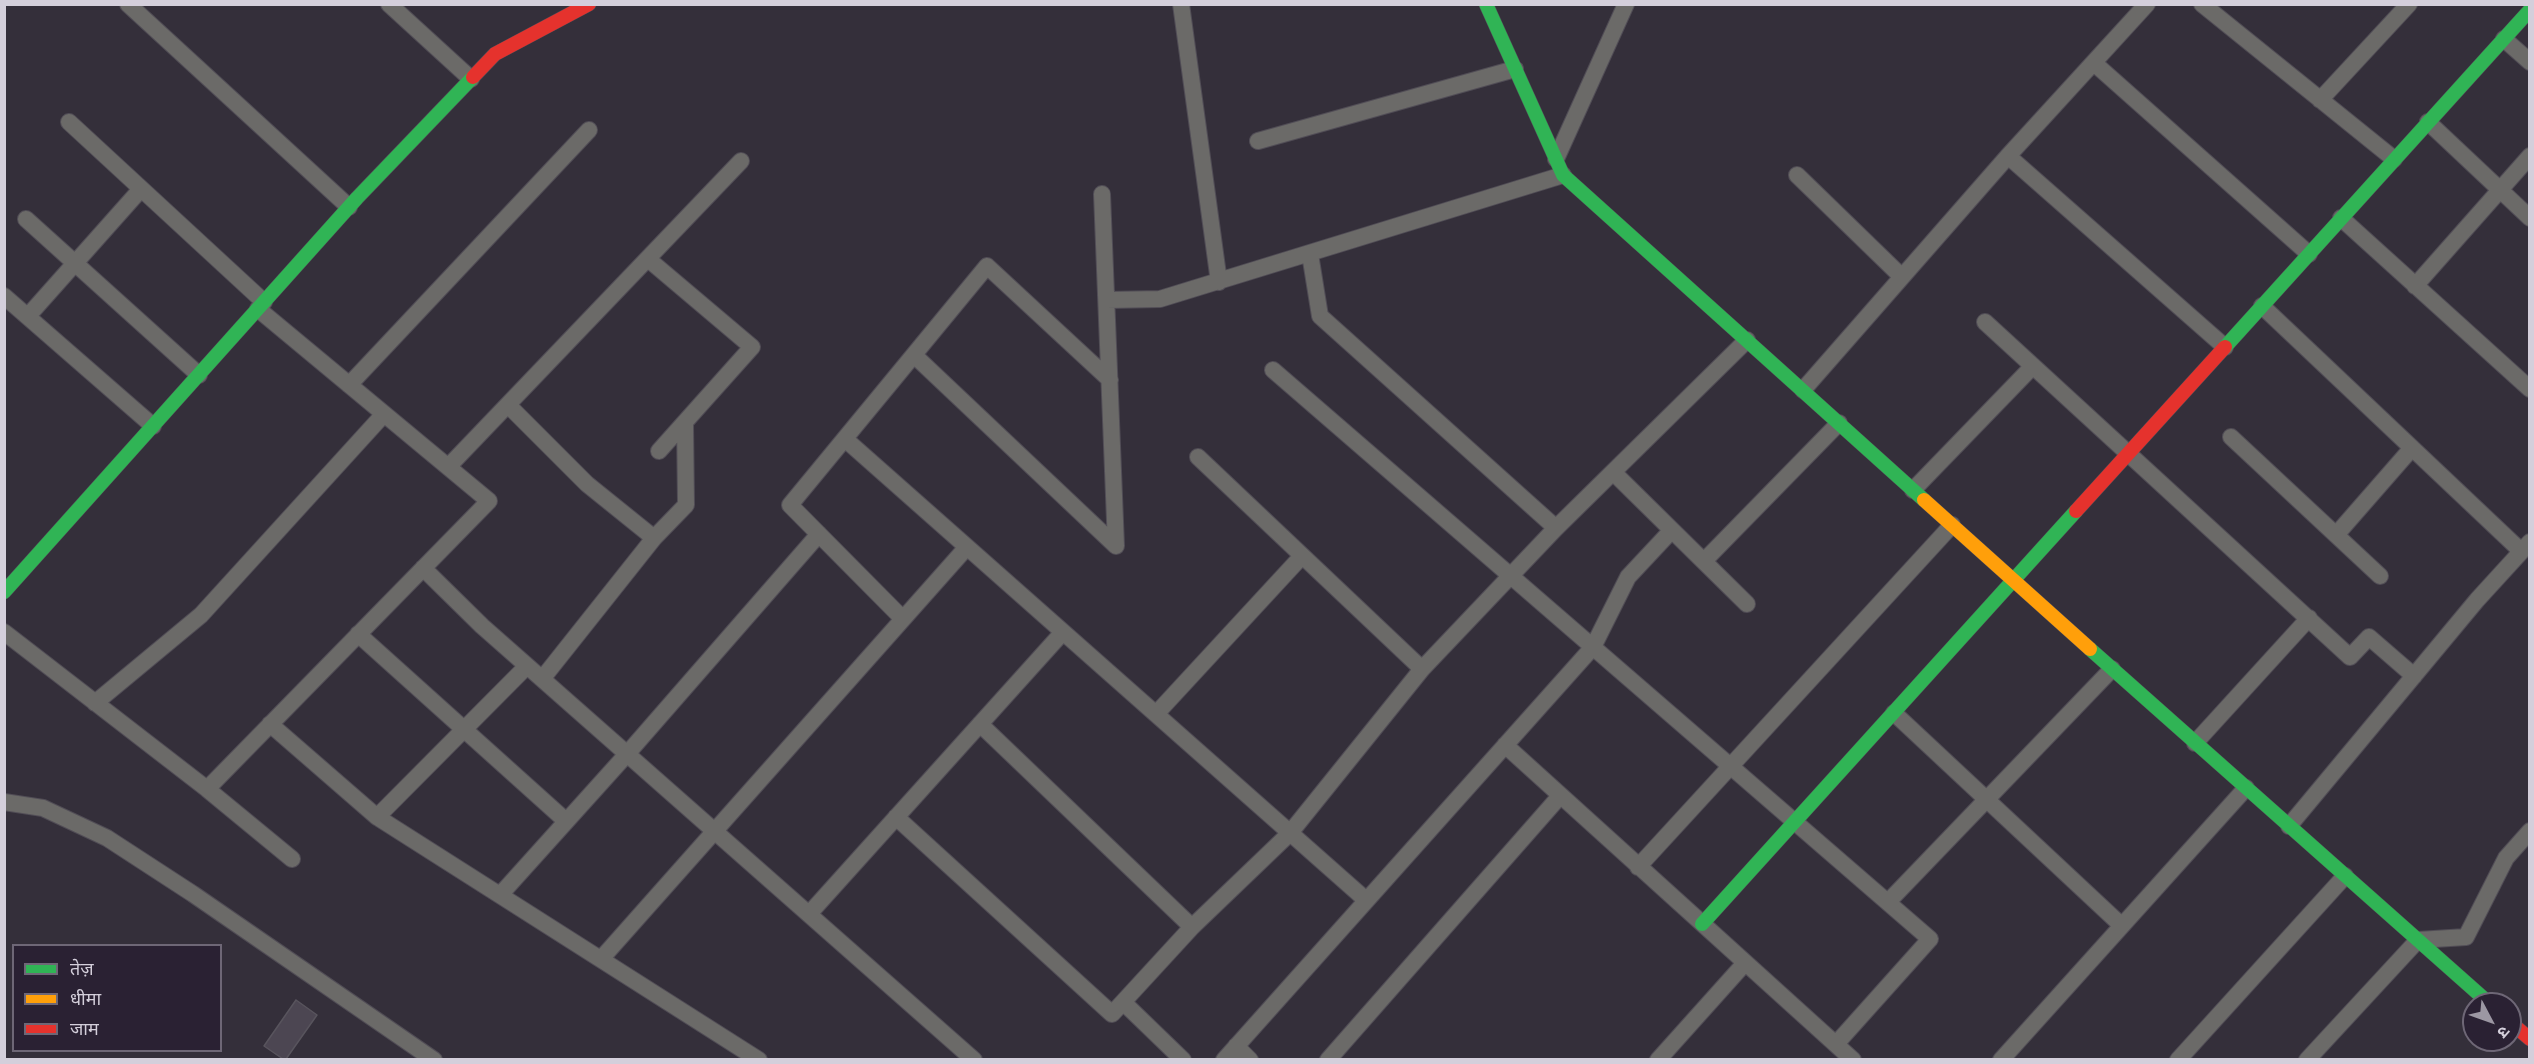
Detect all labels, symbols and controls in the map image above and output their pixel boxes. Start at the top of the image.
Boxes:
legend [12,944,222,1052]
text: तेज़ [70,957,94,980]
text: धीमा [70,987,101,1010]
north arrow [2462,992,2522,1052]
text: जाम [70,1017,99,1040]
text: उ [2493,1022,2515,1043]

